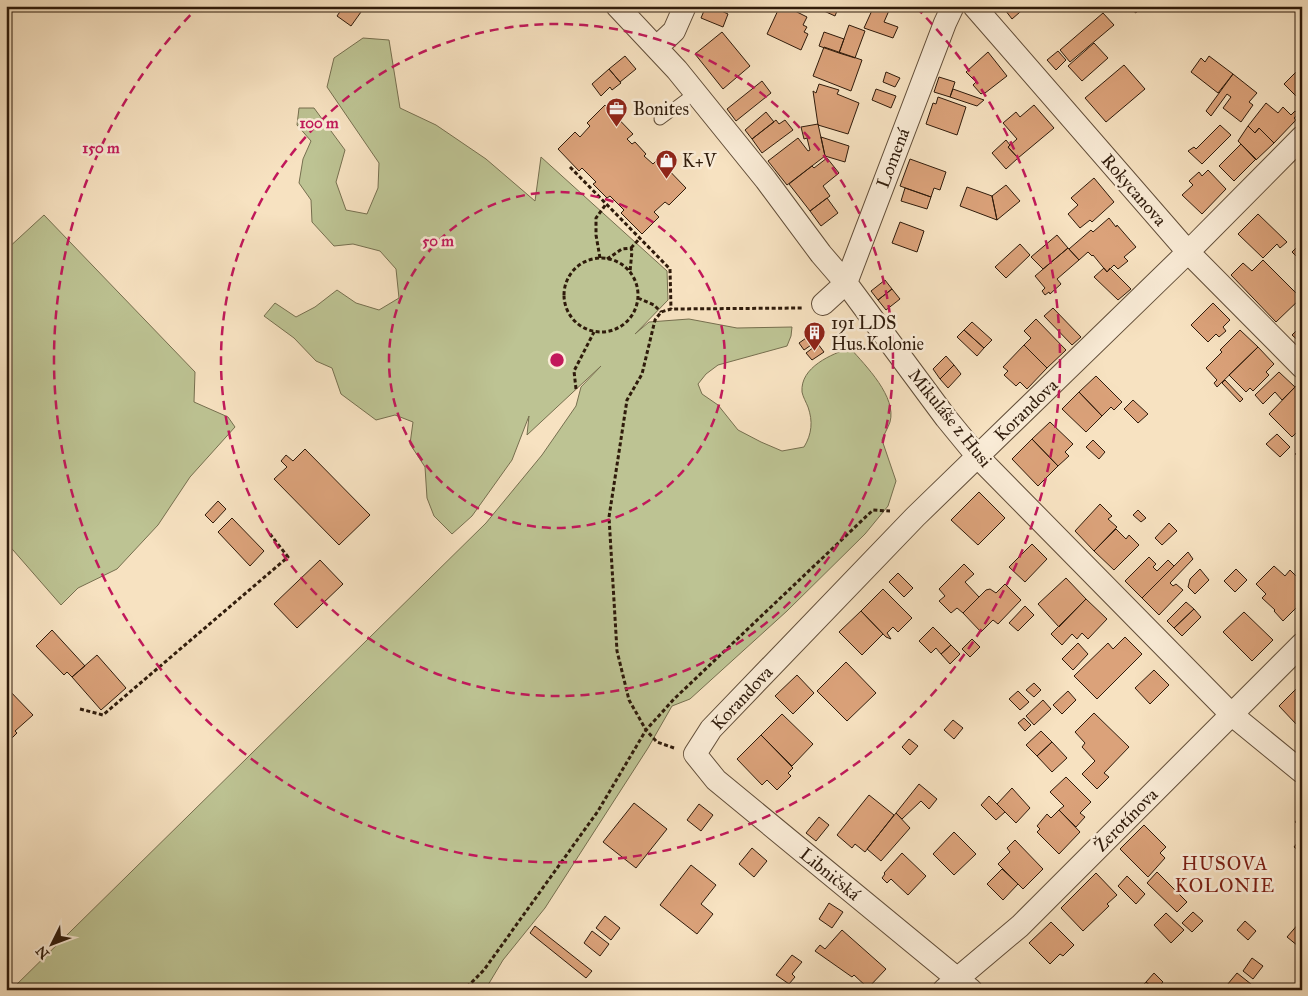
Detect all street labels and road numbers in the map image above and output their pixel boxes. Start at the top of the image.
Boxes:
street label: Lomená [872,125,915,191]
street label: Rokycanova [1097,149,1172,231]
street label: Mikuláše z Husi [904,364,997,472]
street label: Korandova [990,374,1063,446]
street label: Korandova [707,661,778,735]
street label: Žerotínova [1088,782,1163,856]
street label: Libničská [795,843,865,905]

